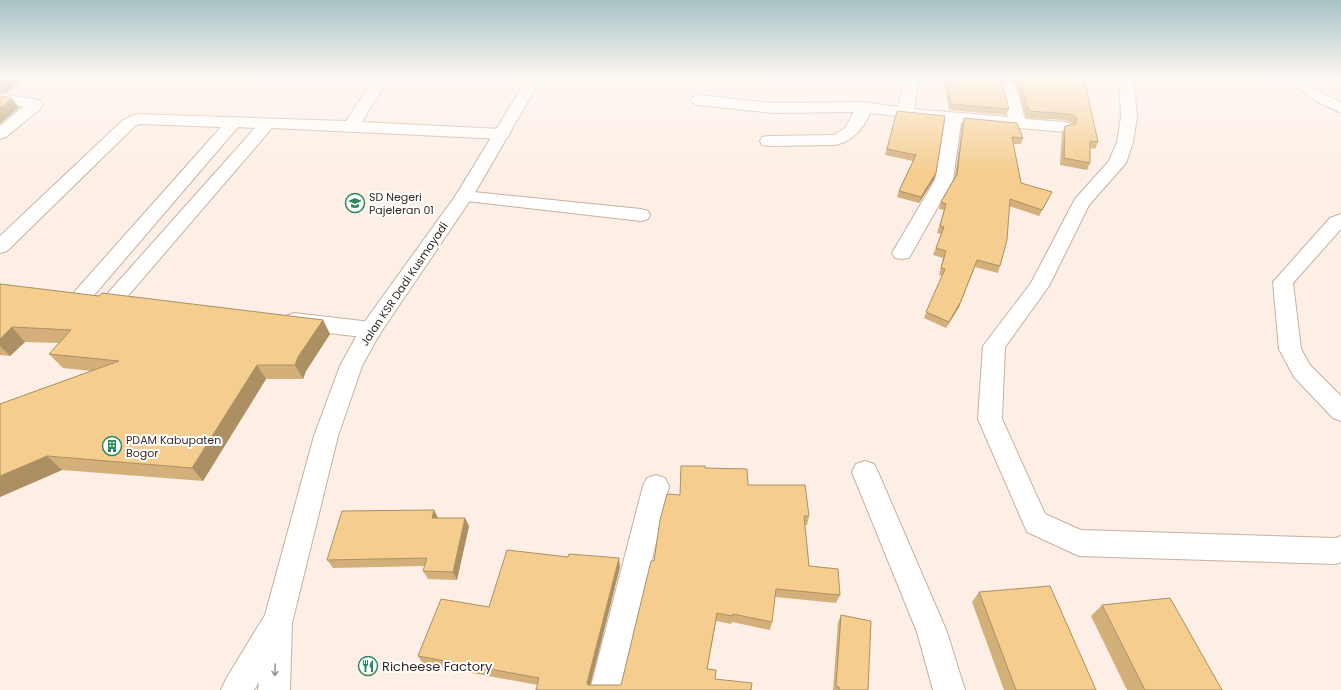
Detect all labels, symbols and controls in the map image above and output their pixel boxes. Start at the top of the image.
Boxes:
place label: SD Negeri Pajeleran 01 [369,189,434,218]
school or university icon: SD Negeri Pajeleran 01 [344,192,366,214]
street label: Jalan KSR Dadi Kusmayadi [356,219,452,349]
place label: PDAM Kabupaten Bogor [126,432,221,461]
building icon: PDAM Kabupaten Bogor [101,435,123,457]
restaurant icon: Richeese Factory [357,655,379,677]
place label: Richeese Factory [382,657,493,676]
one-way arrow [271,663,279,676]

